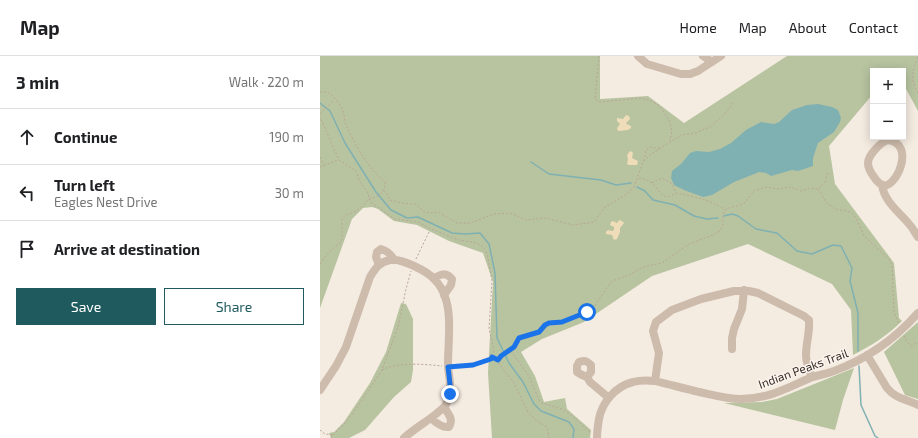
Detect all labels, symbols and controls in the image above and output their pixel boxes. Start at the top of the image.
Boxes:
text: Map [20,16,60,39]
text: Home [680,19,717,36]
text: Map [739,19,767,36]
text: About [789,19,827,36]
text: Contact [849,19,898,36]
map controls [870,68,906,140]
button: + [870,68,906,104]
text: 3 min [16,72,59,92]
text: Walk · 220 m [229,74,304,90]
button: − [870,104,906,140]
icon: ahead [16,126,38,148]
text: Continue [54,128,117,146]
text: 190 m [269,129,304,145]
text: Turn left [54,176,115,194]
icon: left [16,182,38,204]
text: 30 m [275,185,304,201]
text: Eagles Nest Drive [54,194,157,210]
icon: arrive [16,238,38,260]
text: Arrive at destination [54,240,200,258]
button: Save [16,288,156,325]
button: Share [164,288,304,325]
route start [578,303,596,321]
street label: Indian Peaks Trail [756,345,850,391]
route end [441,385,459,403]

